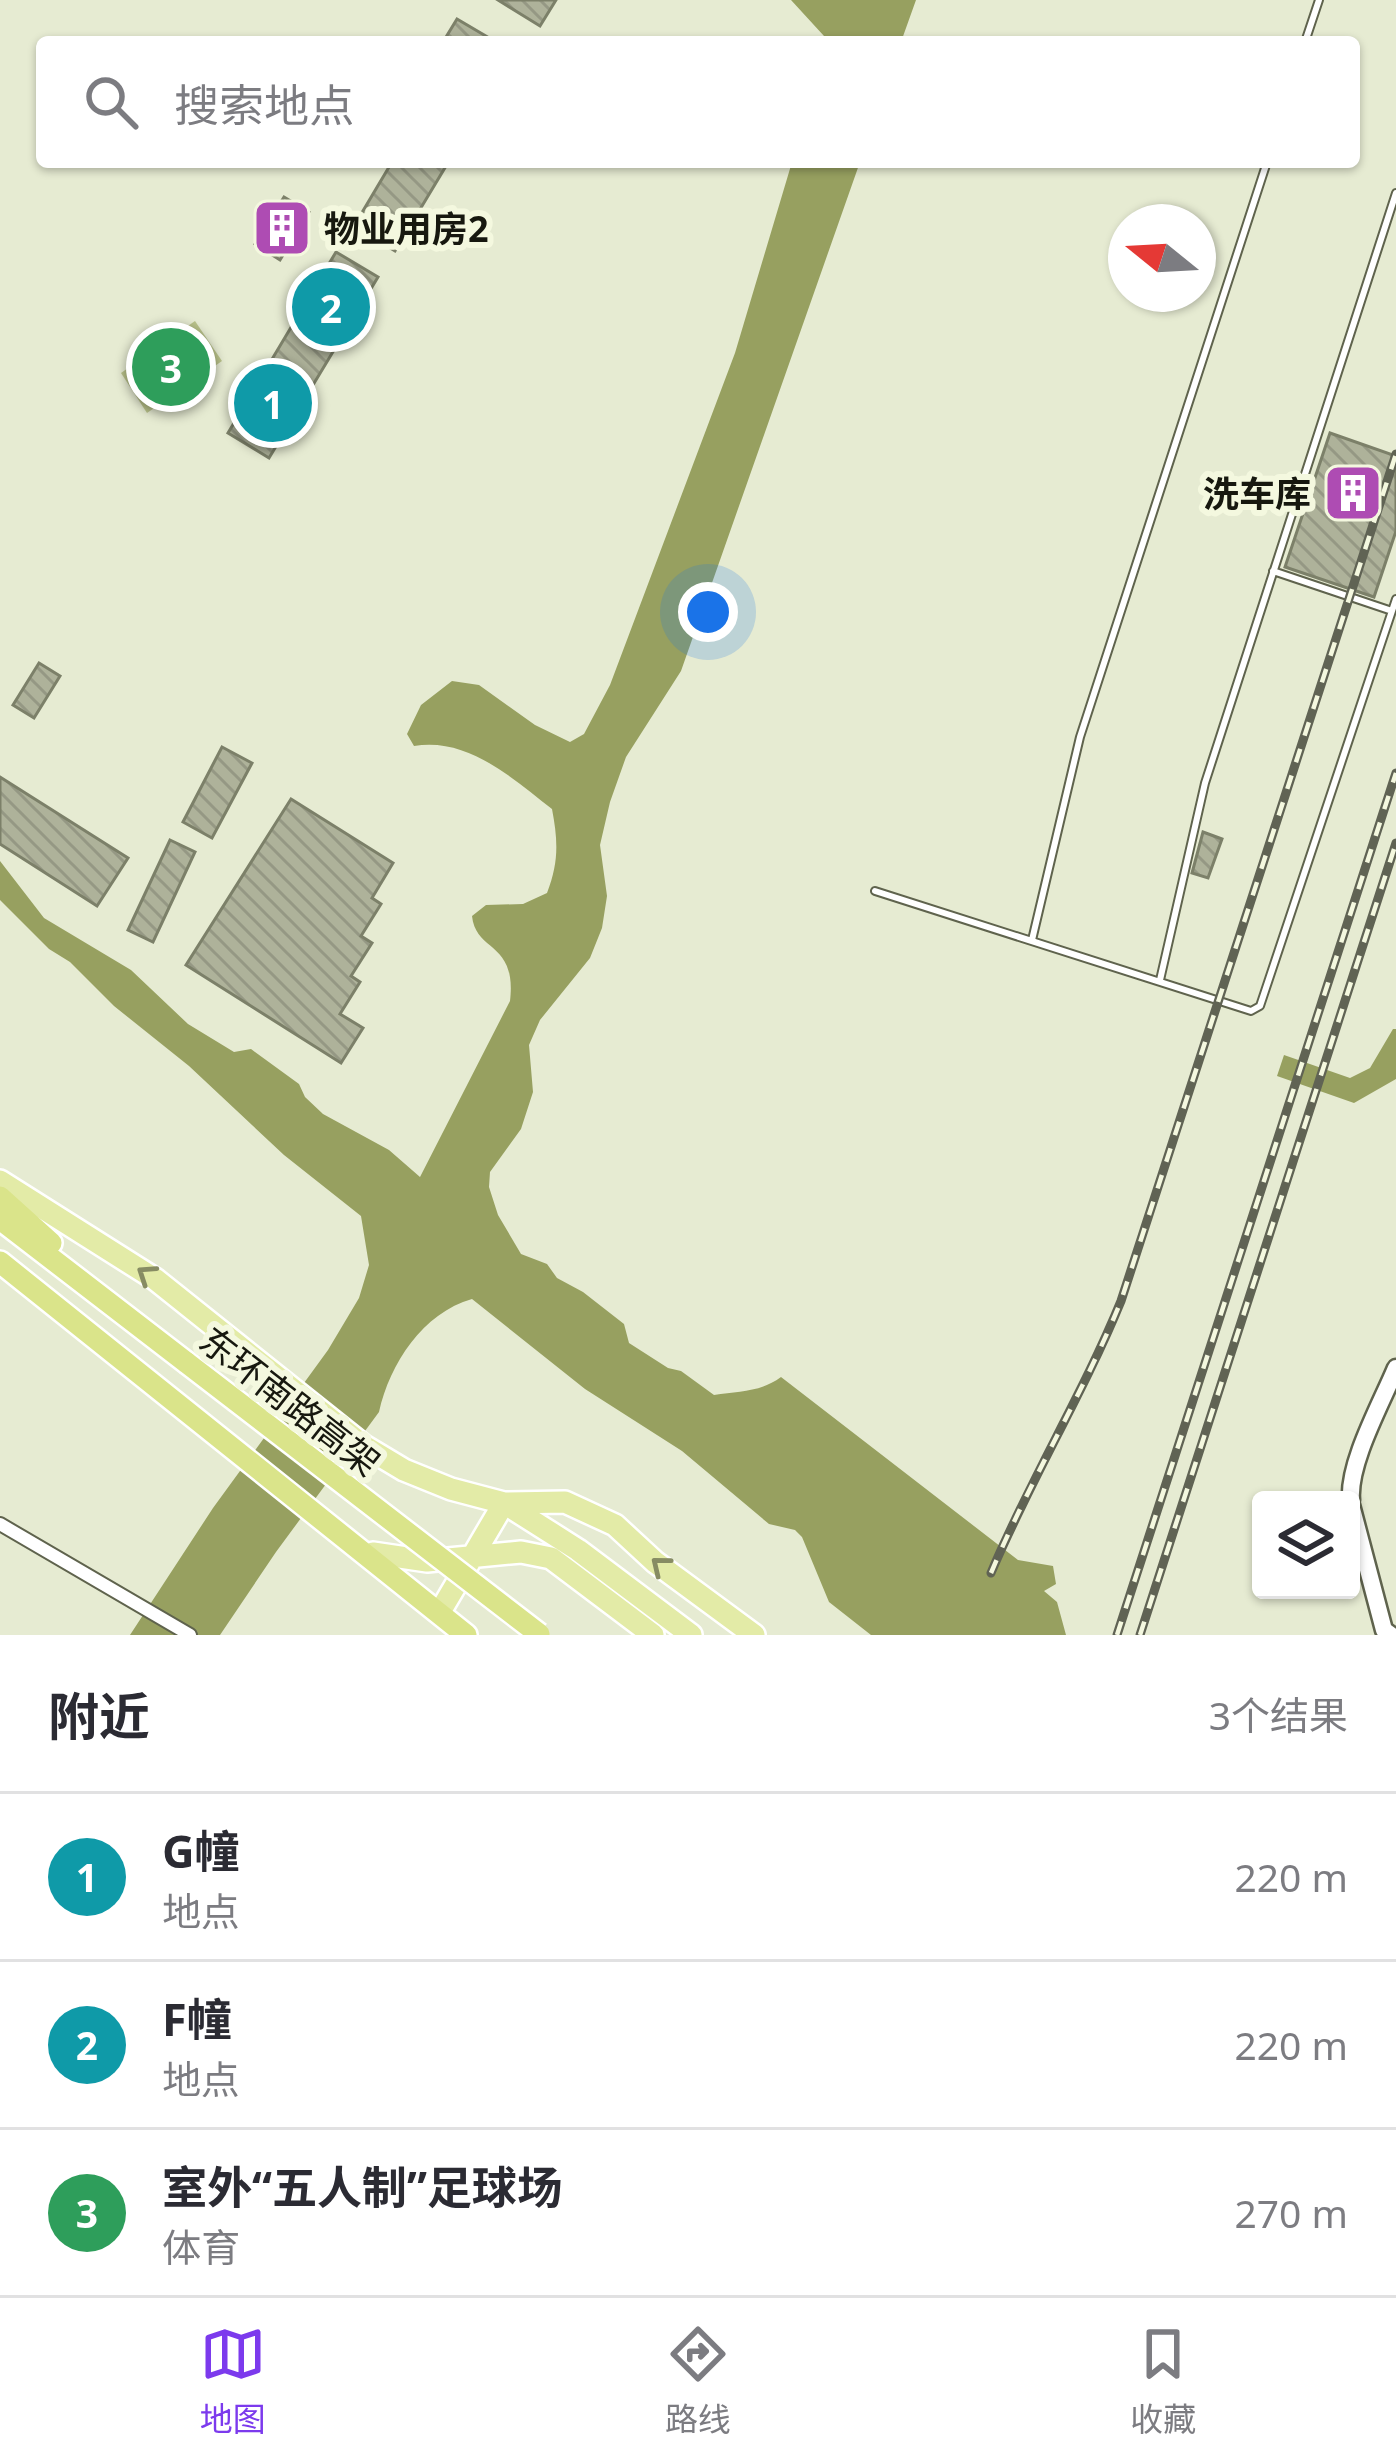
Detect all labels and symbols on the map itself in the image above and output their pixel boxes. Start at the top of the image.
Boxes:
building icon: 物业用房2 [251,197,313,259]
place label: 物业用房2 [324,204,489,253]
north arrow [1108,204,1216,312]
pin: 2 [292,262,370,352]
pin: 3 [132,322,210,412]
pin: 1 [234,358,312,448]
building icon: 洗车库 [1322,462,1384,524]
place label: 洗车库 [1203,469,1311,518]
your location [678,582,738,642]
one-way arrow [138,1267,160,1289]
street label: 东环南路高架 [190,1315,390,1487]
one-way arrow [652,1557,674,1579]

